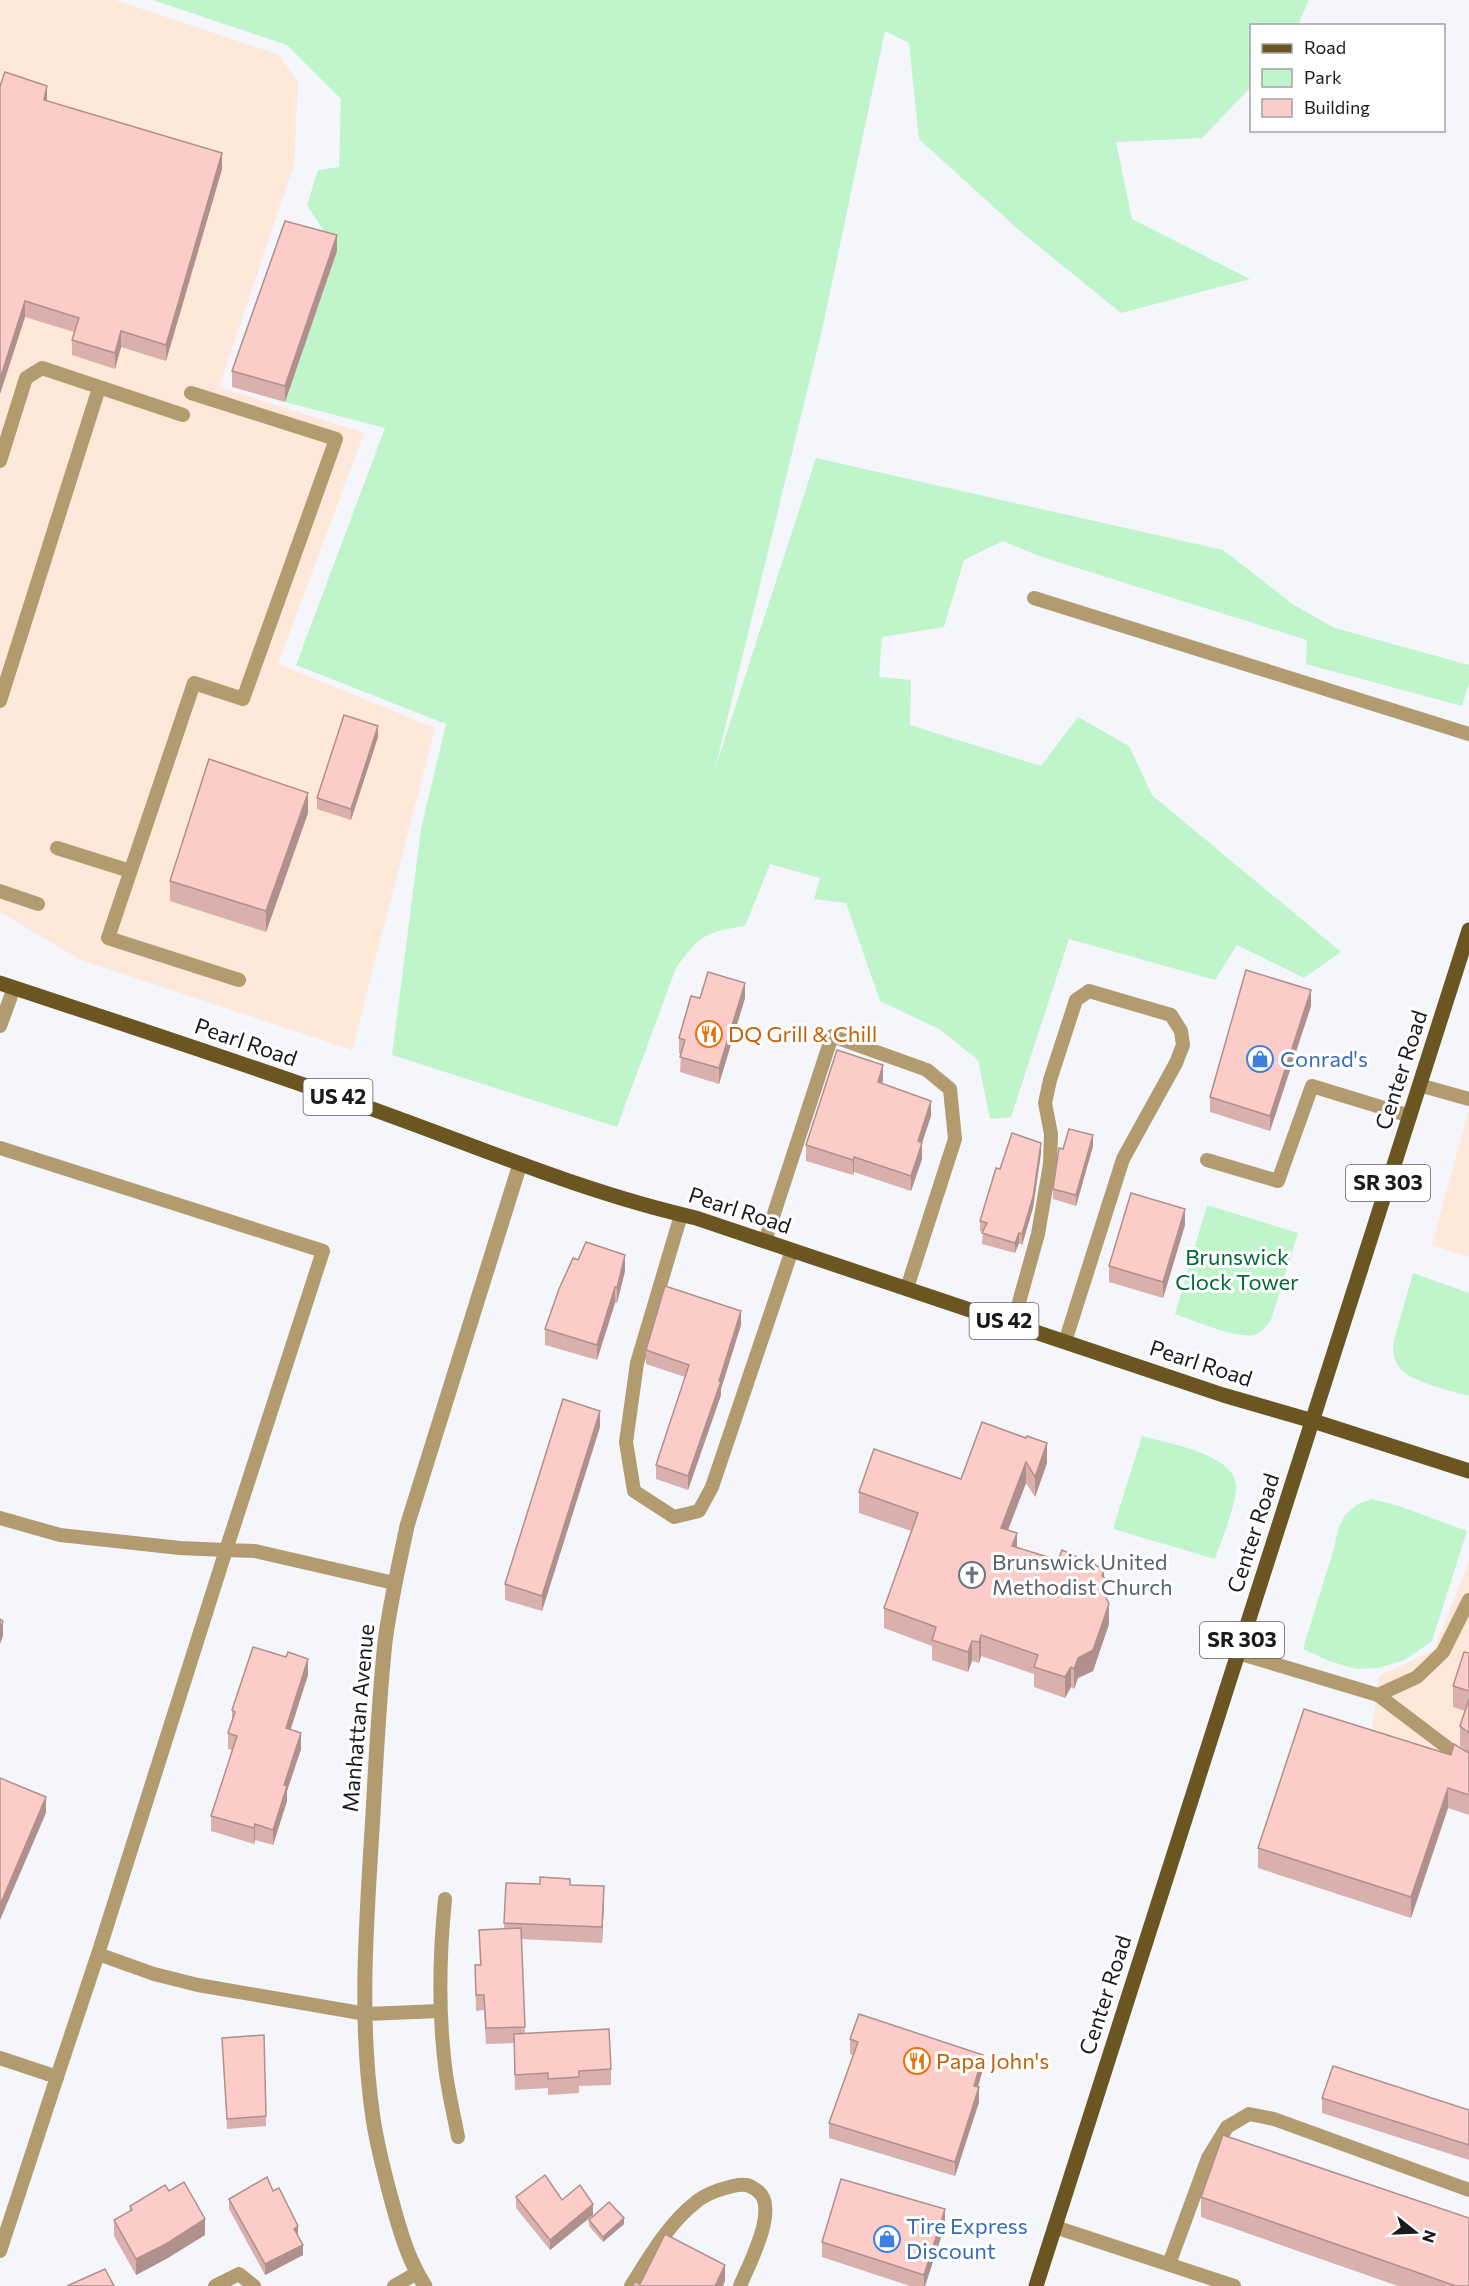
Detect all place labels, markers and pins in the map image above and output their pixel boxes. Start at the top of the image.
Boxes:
restaurant icon: DQ Grill & Chill [694,1019,724,1049]
place label: DQ Grill & Chill [728,1020,877,1047]
shop icon: Conrad's [1245,1044,1275,1074]
place label: Conrad's [1280,1045,1368,1072]
place label: Brunswick United Methodist Church [992,1548,1173,1600]
church icon: Brunswick United Methodist Church [957,1560,987,1590]
restaurant icon: Papa John's [902,2046,932,2076]
place label: Papa John's [936,2047,1049,2074]
place label: Tire Express Discount [906,2212,1028,2264]
shop icon: Tire Express Discount [872,2224,902,2254]

